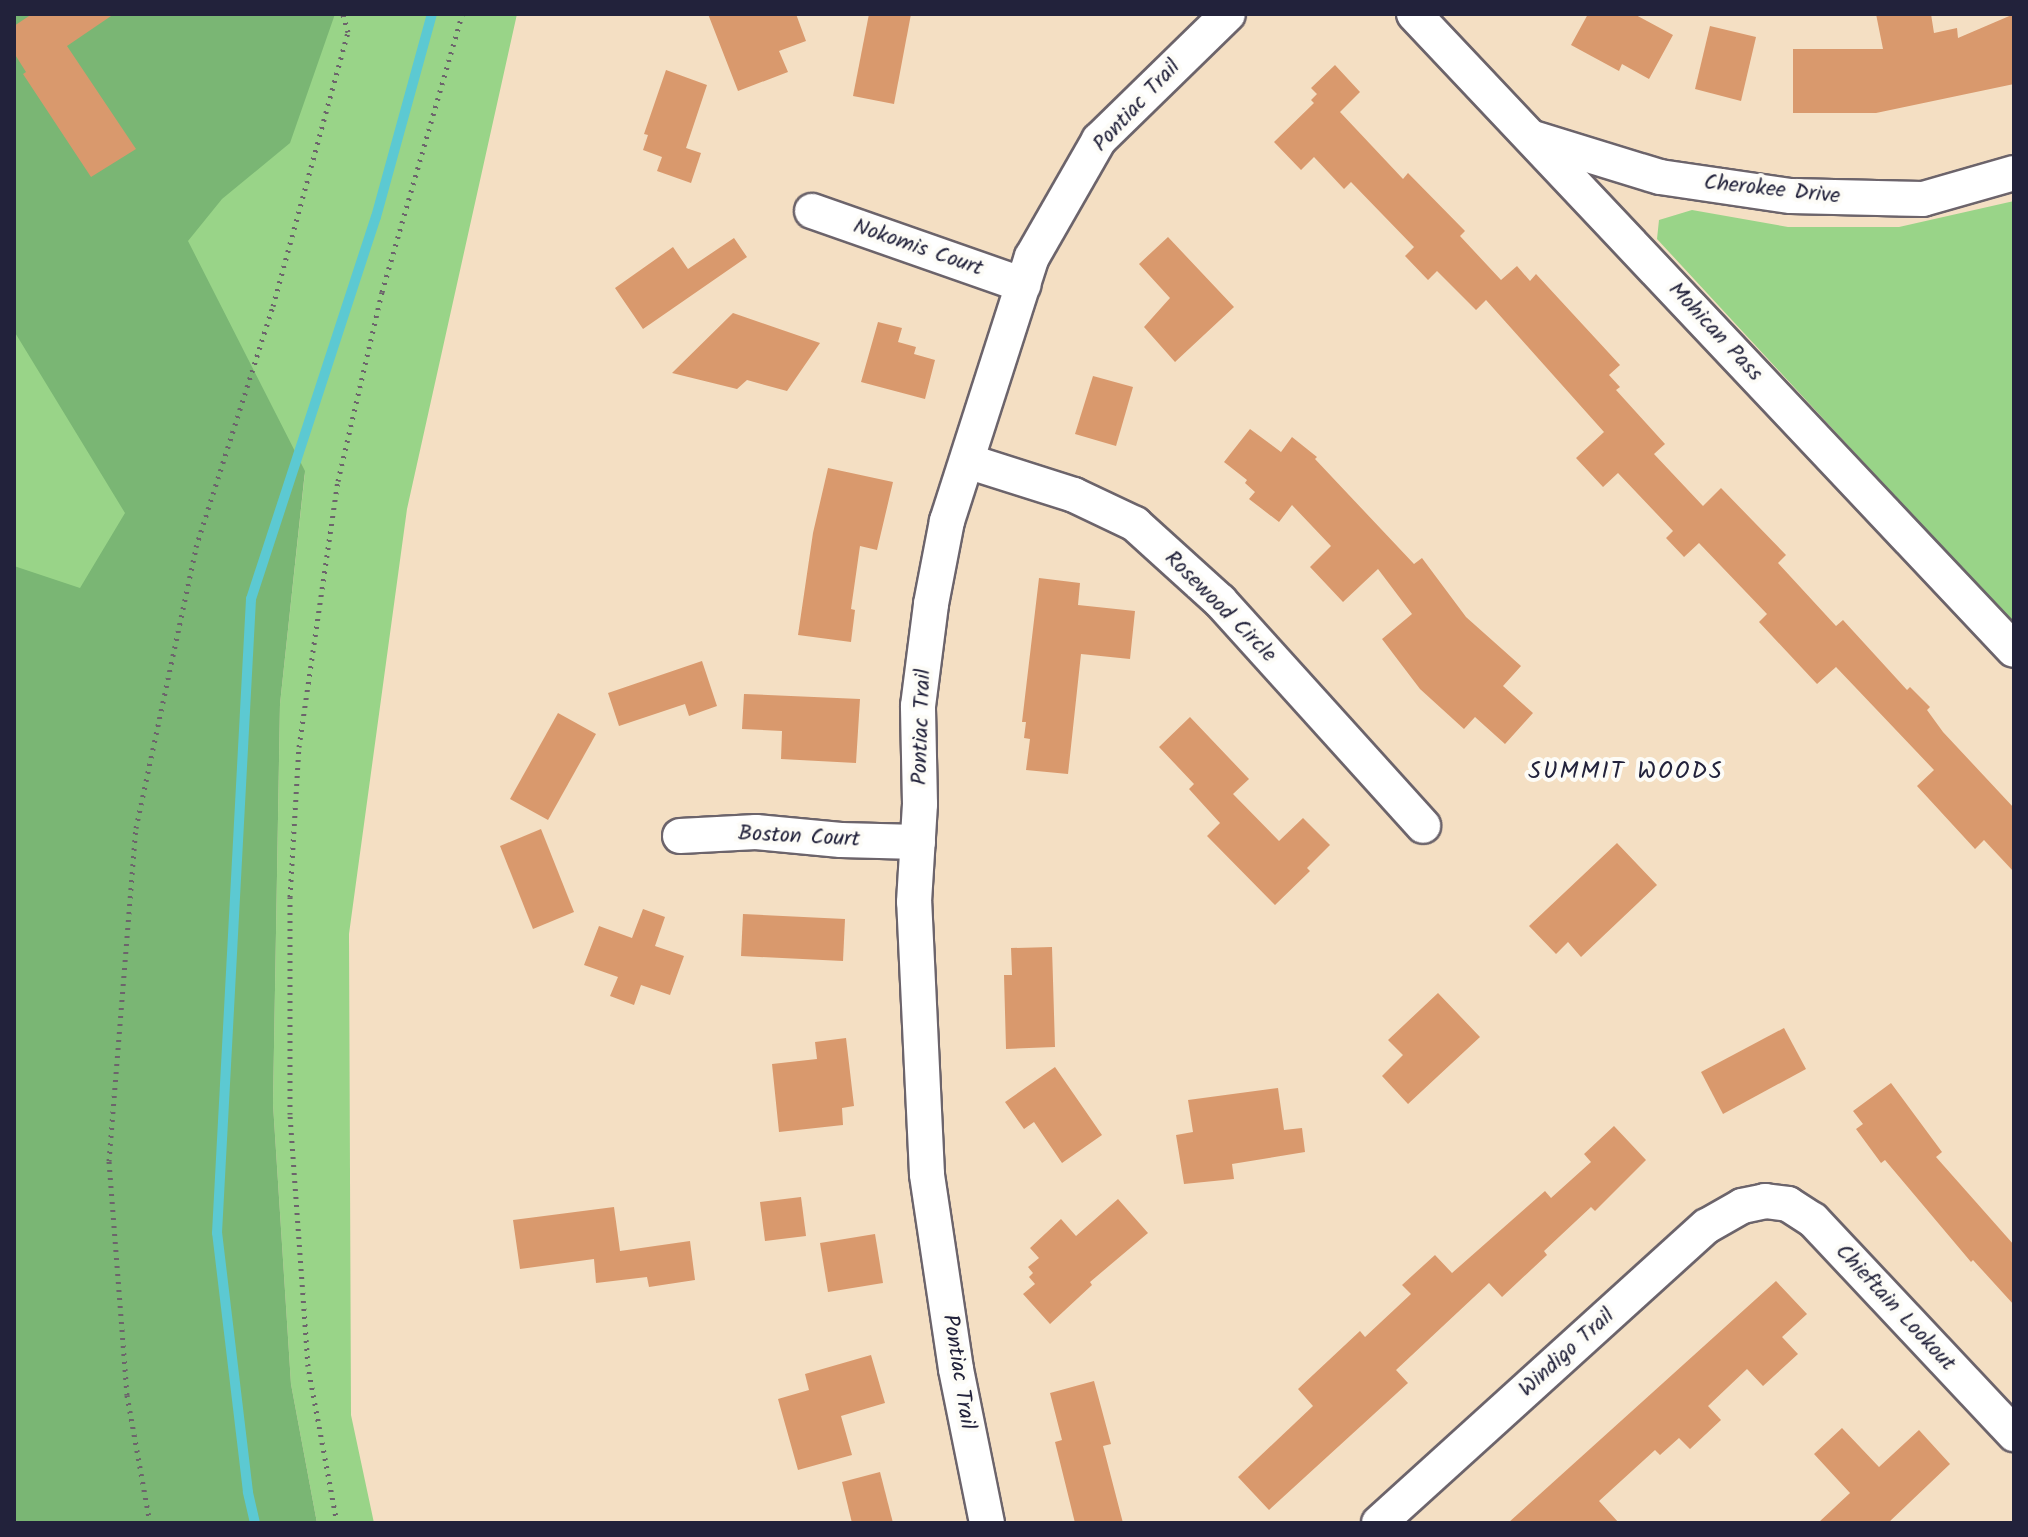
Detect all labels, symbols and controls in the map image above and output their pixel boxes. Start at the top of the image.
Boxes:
street label: Pontiac Trail [1088,54,1186,158]
street label: Cherokee Drive [1703,170,1841,210]
street label: Nokomis Court [850,213,986,283]
street label: Mohican Pass [1662,277,1768,387]
street label: Rosewood Circle [1159,546,1281,668]
street label: Pontiac Trail [907,668,937,786]
district label: SUMMIT WOODS [1528,758,1724,786]
street label: Boston Court [737,821,861,853]
street label: Chieftain Lookout [1829,1239,1961,1377]
street label: Windigo Trail [1514,1303,1620,1403]
street label: Pontiac Trail [936,1312,980,1432]

